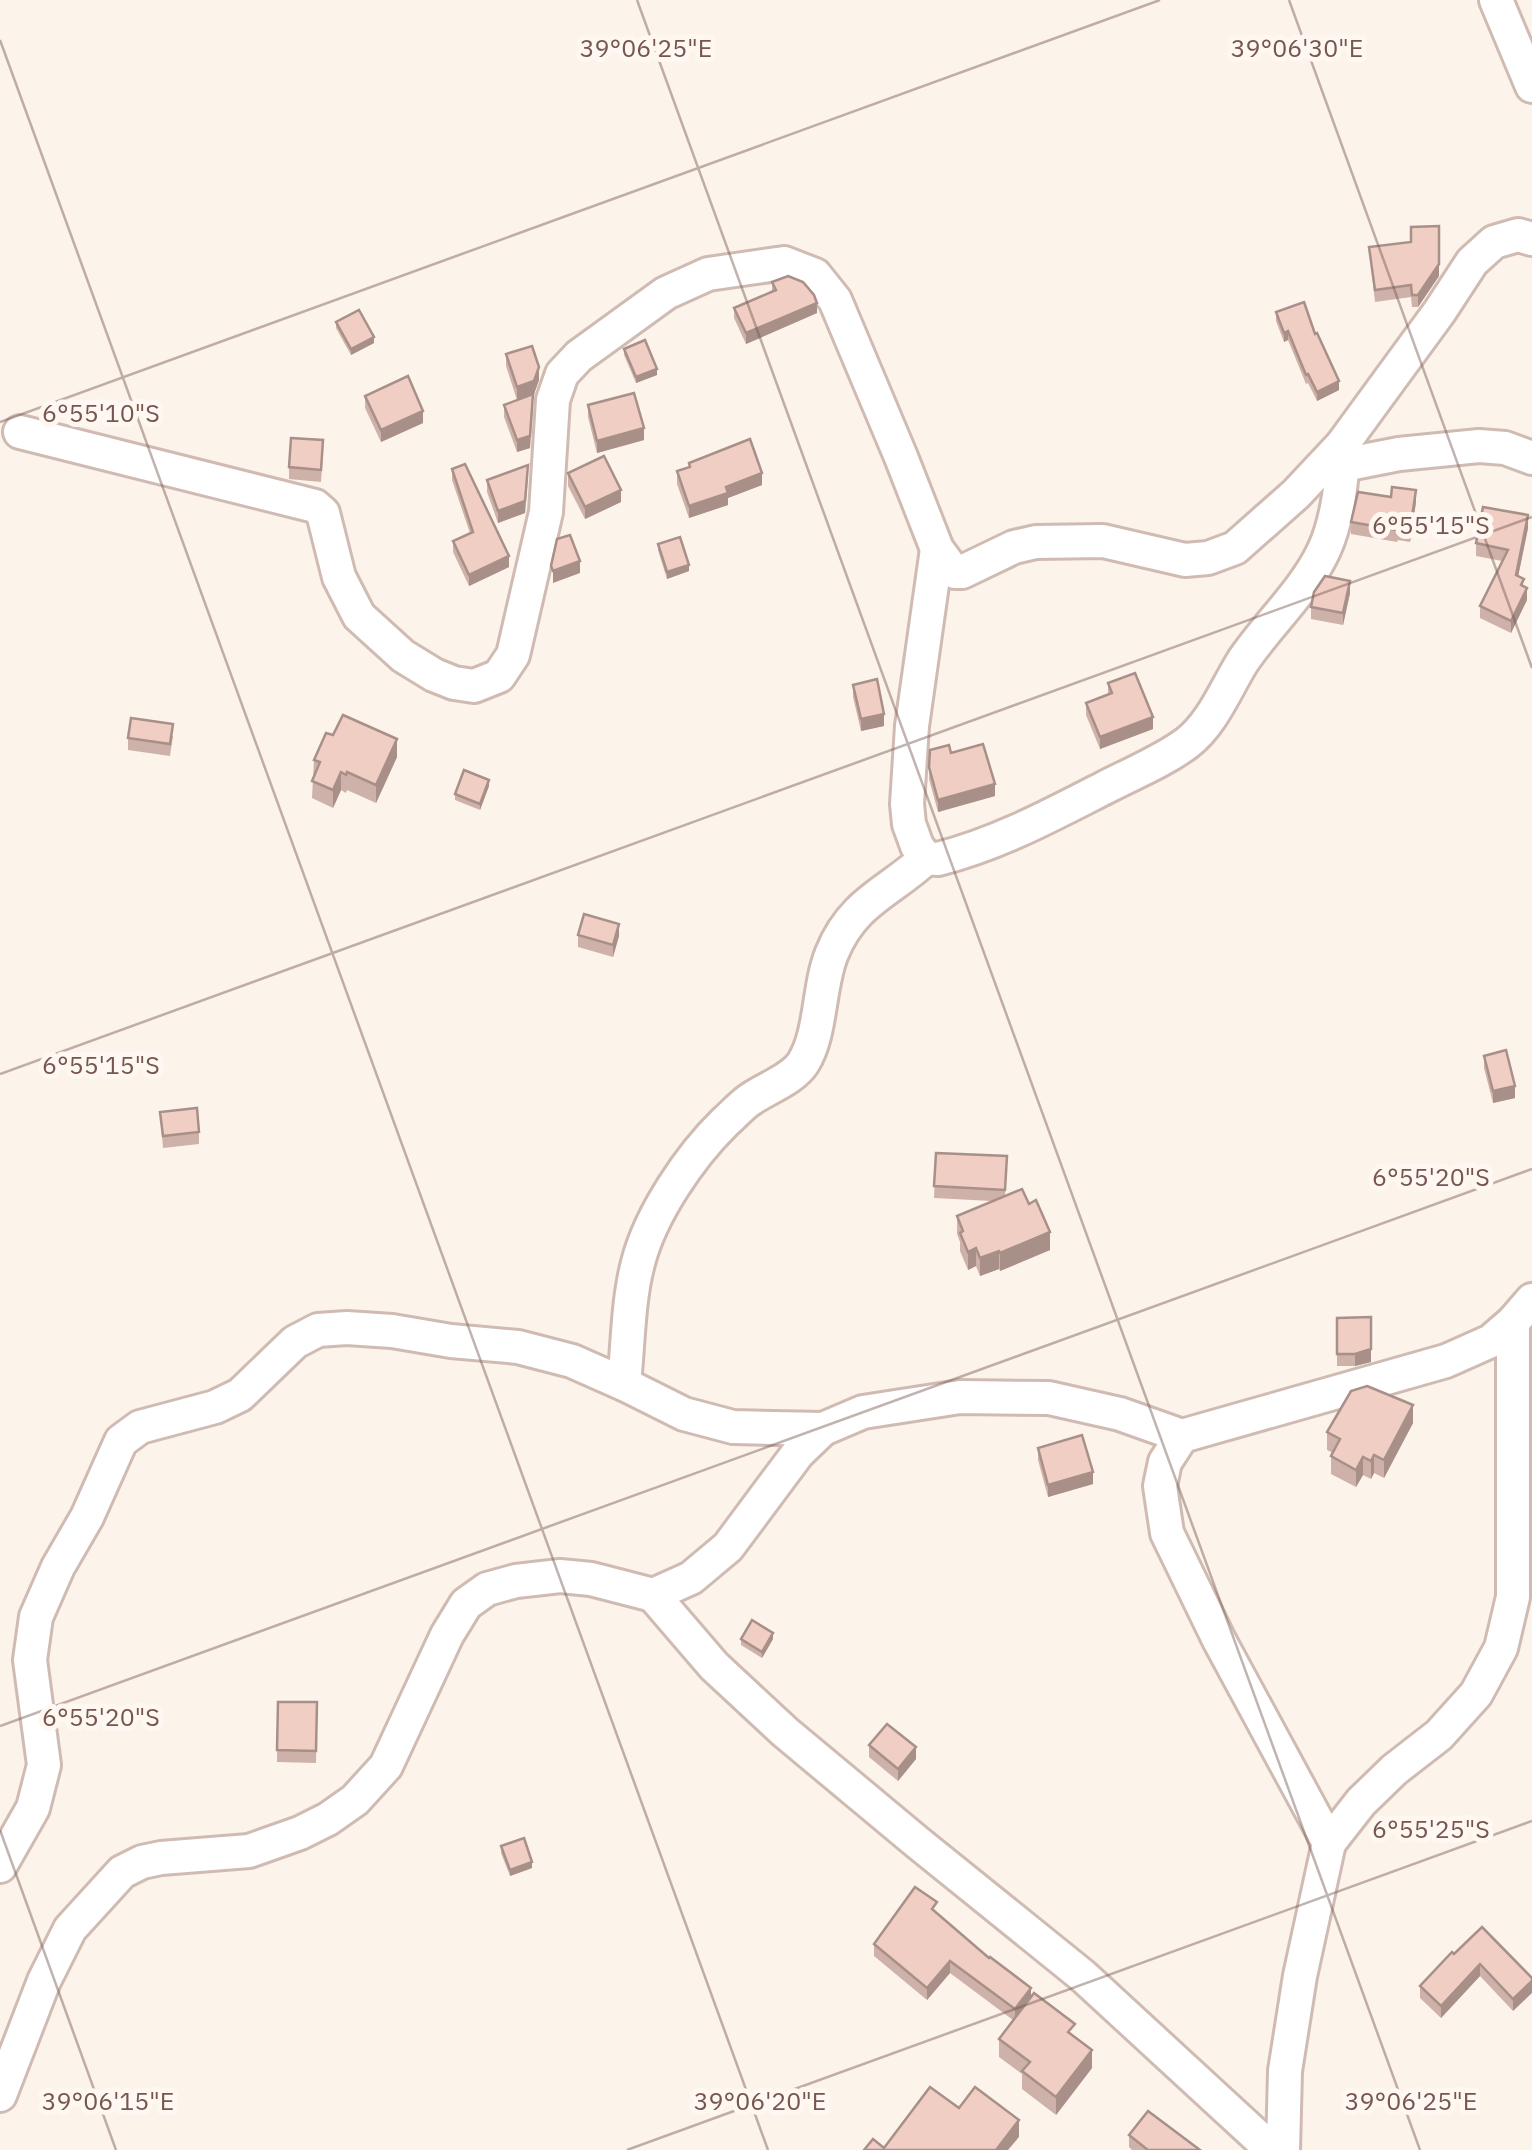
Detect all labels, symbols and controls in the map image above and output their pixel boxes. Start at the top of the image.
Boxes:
text: 39°06'25"E [580,31,712,64]
text: 39°06'30"E [1231,31,1363,64]
text: 6°55'10"S [42,396,160,429]
text: 6°55'15"S [1372,508,1490,541]
text: 6°55'15"S [42,1048,160,1081]
text: 6°55'20"S [1372,1160,1490,1193]
text: 6°55'20"S [42,1700,160,1733]
text: 6°55'25"S [1372,1812,1490,1845]
text: 39°06'15"E [42,2084,174,2117]
text: 39°06'20"E [694,2084,826,2117]
text: 39°06'25"E [1345,2084,1477,2117]

